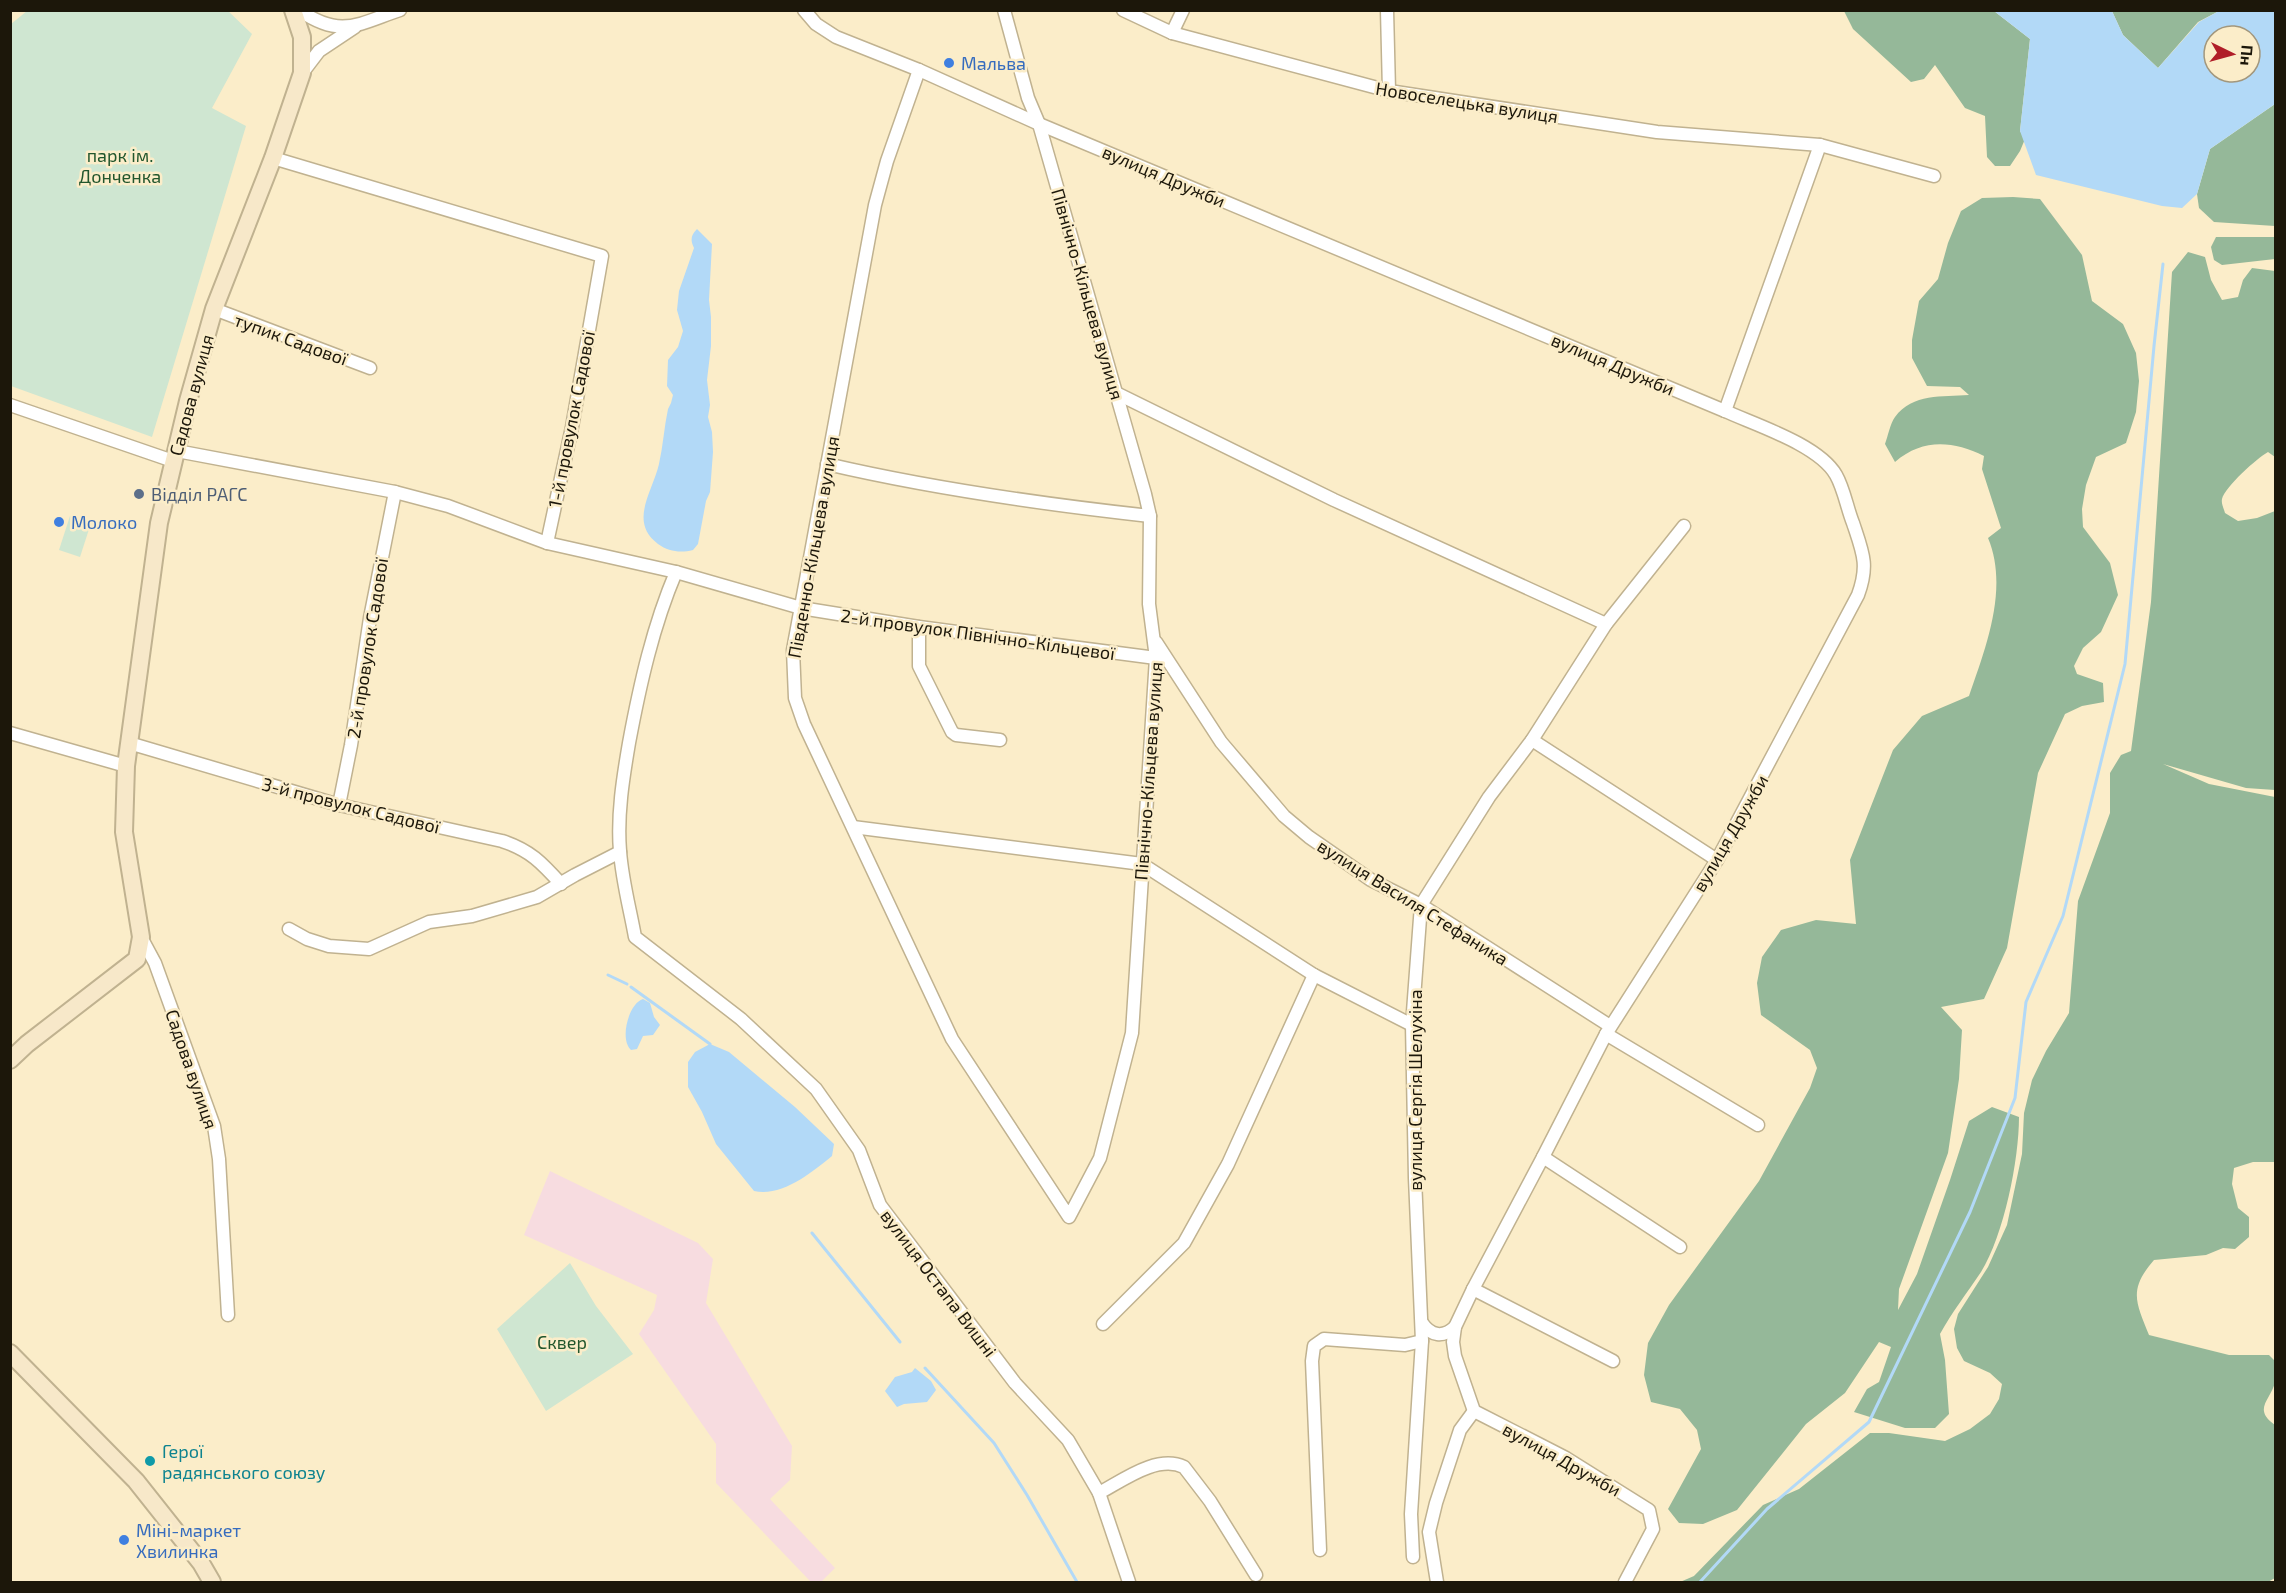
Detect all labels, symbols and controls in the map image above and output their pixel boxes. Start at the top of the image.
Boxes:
north arrow [2202,24,2262,84]
text: Пн [2237,44,2258,67]
place label: Мальва [961,52,1026,74]
marker: Мальва [942,56,956,70]
street label: Новоселецька вулиця [1374,77,1560,127]
street label: вулиця Дружби [1099,140,1229,212]
park label: парк ім. Донченка [79,144,161,187]
street label: Північно-Кільцева вулиця [1047,186,1129,402]
street label: тупик Садової [231,308,351,370]
street label: 1-й провулок Садової [543,328,599,509]
street label: вулиця Дружби [1548,328,1678,400]
street label: Садова вулиця [164,332,218,458]
street label: Південно-Кільцева вулиця [783,434,843,660]
place label: Відділ РАГС [151,483,248,505]
marker: Відділ РАГС [132,487,146,501]
place label: Молоко [71,511,137,533]
marker: Молоко [52,515,66,529]
street label: 2-й провулок Садової [342,556,392,740]
street label: 2-й провулок Північно-Кільцевої [840,604,1117,664]
street label: Північно-Кільцева вулиця [1129,661,1167,881]
street label: вулиця Дружби [1688,771,1772,895]
street label: 3-й провулок Садової [260,772,443,838]
street label: вулиця Василя Стефаника [1314,834,1512,970]
street label: вулиця Сергія Шелухіна [1404,989,1426,1191]
street label: Садова вулиця [161,1006,223,1132]
street label: вулиця Остапа Вишні [876,1205,1002,1361]
park label: Сквер [537,1331,587,1353]
street label: вулиця Дружби [1499,1417,1625,1501]
place label: Герої радянського союзу [162,1440,326,1483]
marker: Герої радянського союзу [143,1454,157,1468]
place label: Міні-маркет Хвилинка [136,1519,241,1562]
marker: Міні-маркет Хвилинка [117,1533,131,1547]

